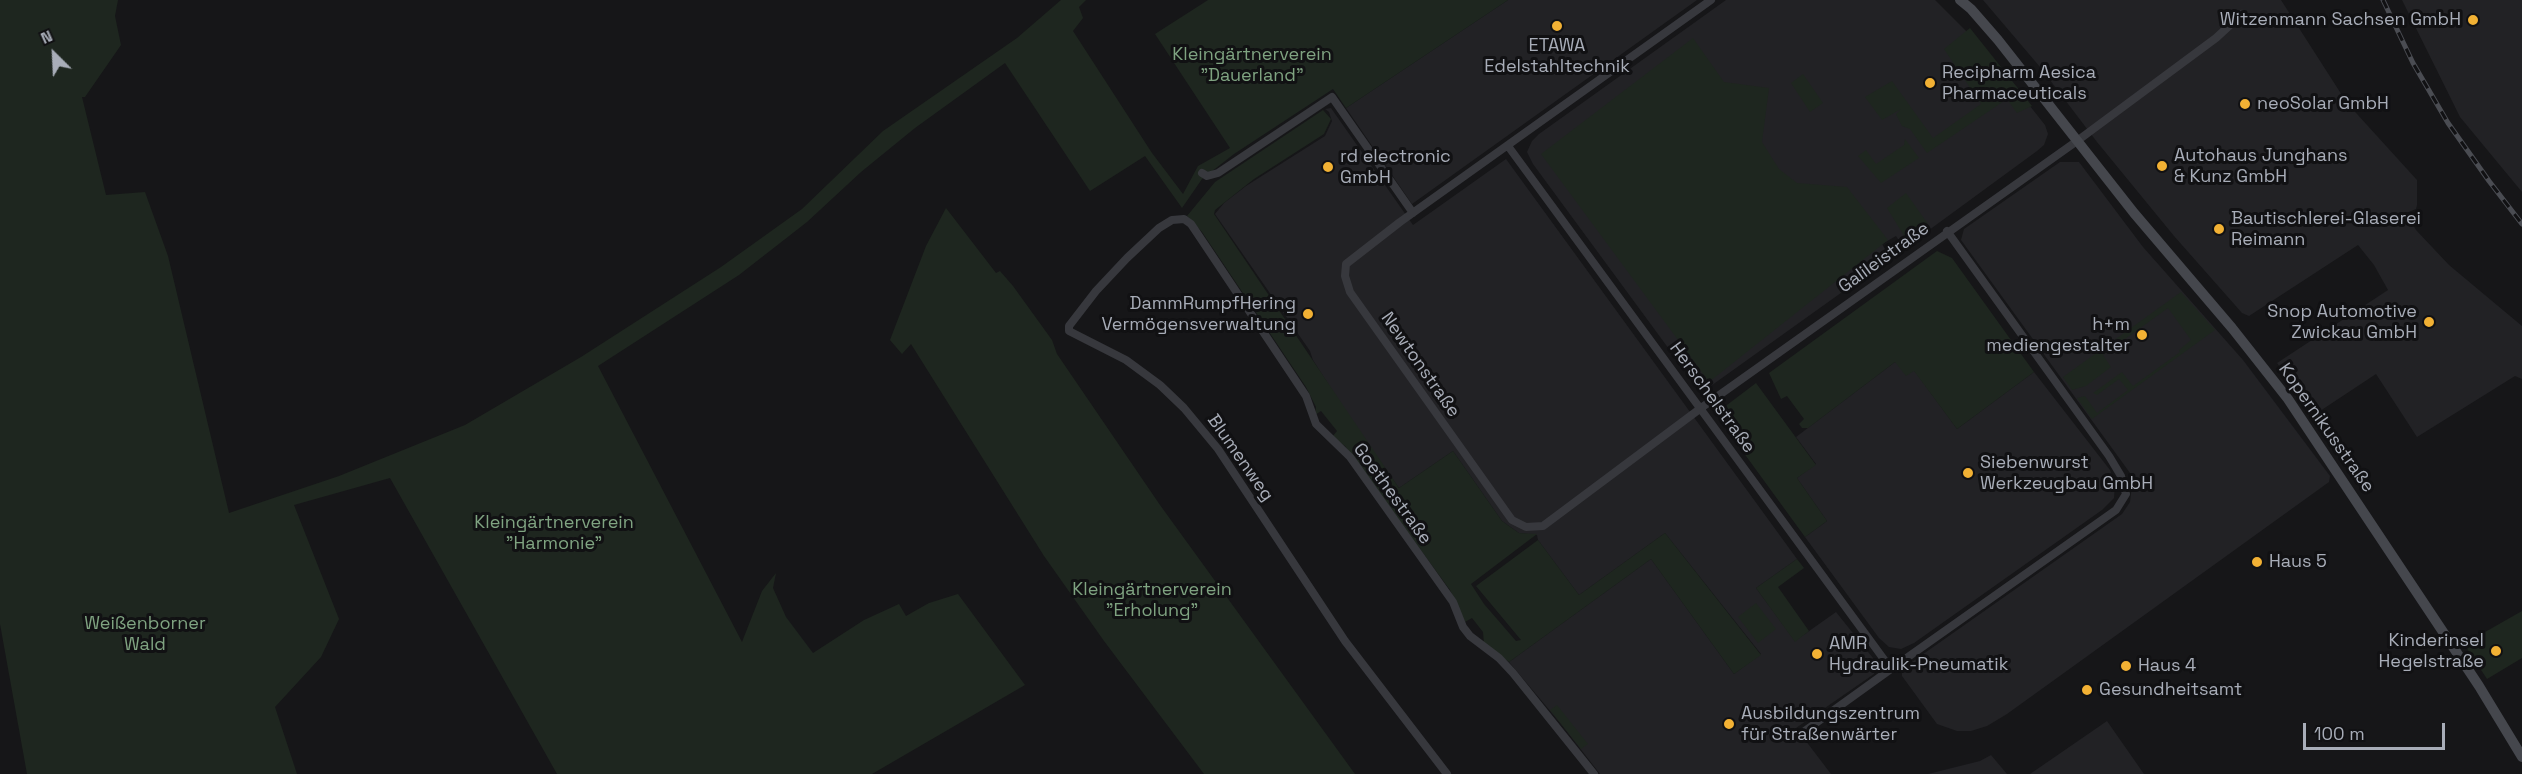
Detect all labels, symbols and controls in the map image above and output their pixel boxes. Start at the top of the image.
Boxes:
place label: Witzenmann Sachsen GmbH [2220,9,2461,31]
marker: Witzenmann Sachsen GmbH [2466,13,2480,27]
marker: ETAWA Edelstahltechnik [1550,19,1564,33]
north arrow [24,24,84,84]
text: N [37,25,56,49]
place label: ETAWA Edelstahltechnik [1484,35,1630,78]
park label: Kleingärtnerverein "Dauerland" [1172,44,1332,86]
place label: Recipharm Aesica Pharmaceuticals [1942,62,2096,104]
marker: Recipharm Aesica Pharmaceuticals [1923,76,1937,90]
place label: neoSolar GmbH [2257,93,2389,115]
marker: neoSolar GmbH [2238,97,2252,111]
place label: Autohaus Junghans & Kunz GmbH [2174,145,2347,188]
place label: rd electronic GmbH [1340,146,1451,188]
marker: Autohaus Junghans & Kunz GmbH [2155,159,2169,173]
marker: rd electronic GmbH [1321,160,1335,174]
place label: Bautischlerei-Glaserei Reimann [2231,208,2421,250]
street label: Galileistraße [1834,218,1934,298]
marker: Bautischlerei-Glaserei Reimann [2212,222,2226,236]
place label: DammRumpfHering Vermögensverwaltung [1101,293,1296,336]
place label: Snop Automotive Zwickau GmbH [2267,301,2417,344]
marker: DammRumpfHering Vermögensverwaltung [1301,307,1315,321]
street label: Newtonstraße [1376,308,1464,422]
place label: h+m mediengestalter [1986,314,2130,356]
marker: Snop Automotive Zwickau GmbH [2422,315,2436,329]
marker: h+m mediengestalter [2135,328,2149,342]
street label: Herschelstraße [1665,338,1759,458]
street label: Kopernikusstraße [2273,359,2379,497]
street label: Blumenweg [1202,410,1278,506]
street label: Goethestraße [1348,439,1436,549]
place label: Siebenwurst Werkzeugbau GmbH [1980,452,2153,494]
marker: Siebenwurst Werkzeugbau GmbH [1961,466,1975,480]
park label: Kleingärtnerverein "Harmonie" [474,512,634,554]
place label: Haus 5 [2269,551,2327,573]
marker: Haus 5 [2250,555,2264,569]
park label: Kleingärtnerverein "Erholung" [1072,579,1232,622]
park label: Weißenborner Wald [84,613,206,656]
place label: Kinderinsel Hegelstraße [2379,630,2484,672]
place label: AMR Hydraulik-Pneumatik [1829,633,2008,676]
marker: Kinderinsel Hegelstraße [2489,644,2503,658]
marker: AMR Hydraulik-Pneumatik [1810,647,1824,661]
place label: Haus 4 [2138,655,2196,677]
marker: Haus 4 [2119,659,2133,673]
place label: Gesundheitsamt [2099,679,2242,701]
marker: Gesundheitsamt [2080,683,2094,697]
place label: Ausbildungszentrum für Straßenwärter [1741,703,1920,746]
scale bar [2306,711,2448,749]
marker: Ausbildungszentrum für Straßenwärter [1722,717,1736,731]
text: 100 m [2314,722,2365,745]

